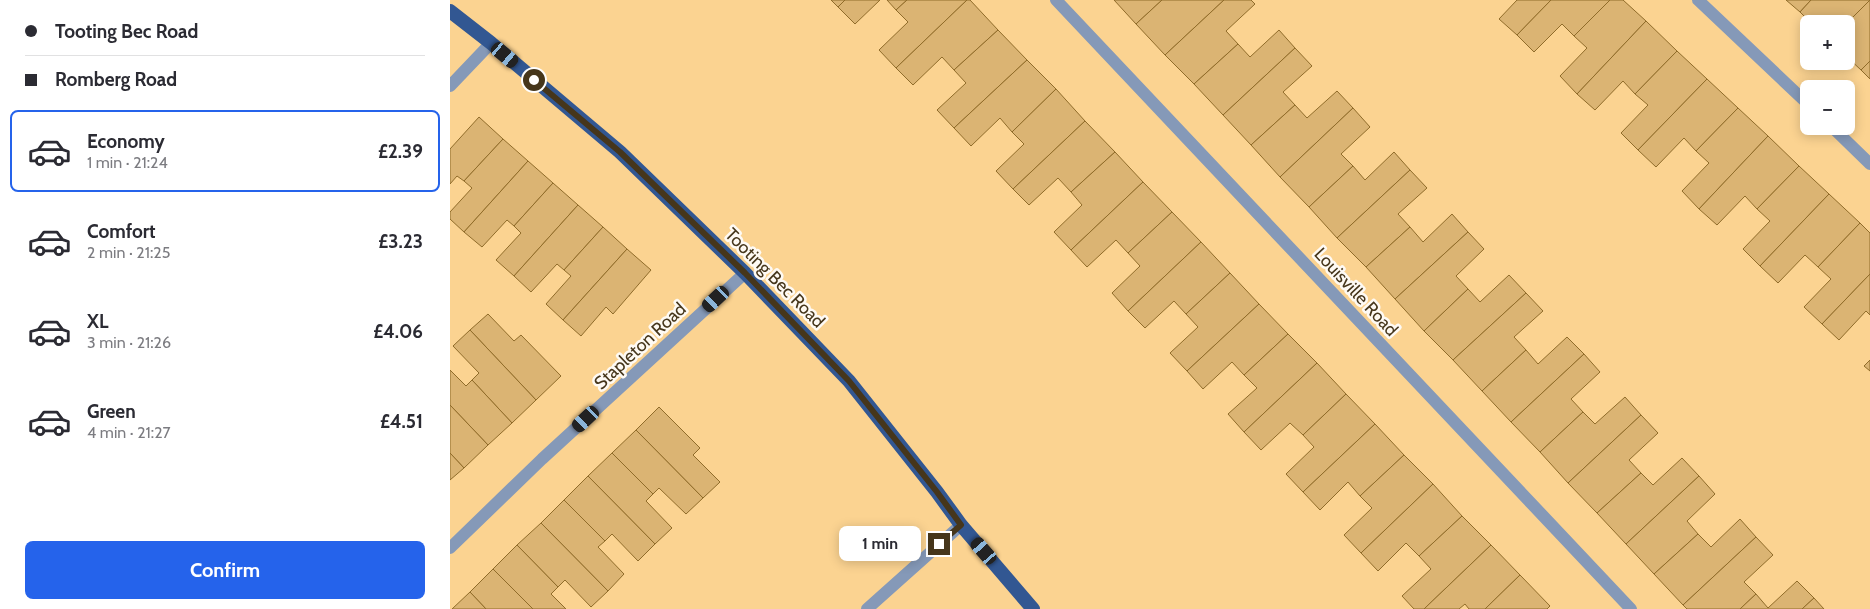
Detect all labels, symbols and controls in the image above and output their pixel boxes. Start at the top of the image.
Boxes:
map controls [1800,15,1855,135]
button: + [1800,15,1855,70]
text: Tooting Bec Road [55,20,198,43]
car [488,40,521,70]
text: Romberg Road [55,68,177,91]
route start [523,69,545,91]
button: − [1800,80,1855,135]
icon: car [27,129,72,174]
text: Economy [87,130,165,153]
text: £2.39 [378,140,423,163]
text: 1 min · 21:24 [87,153,168,172]
icon: car [27,219,72,264]
text: Comfort [87,220,156,243]
street label: Tooting Bec Road [721,224,829,332]
text: £3.23 [378,230,423,253]
text: 2 min · 21:25 [87,243,170,262]
street label: Louisville Road [1309,243,1403,341]
car [699,283,732,315]
street label: Stapleton Road [590,298,690,394]
icon: car [27,309,72,354]
text: XL [87,310,108,333]
text: £4.06 [373,320,423,343]
text: 3 min · 21:26 [87,333,171,352]
icon: car [27,399,72,444]
text: Green [87,400,136,423]
car [569,403,602,435]
text: £4.51 [380,410,423,433]
text: 4 min · 21:27 [87,423,171,442]
callout: 1 min [839,526,922,562]
route end [928,533,950,555]
text: 1 min [862,534,898,553]
car [968,535,999,567]
button: Confirm [25,541,425,599]

